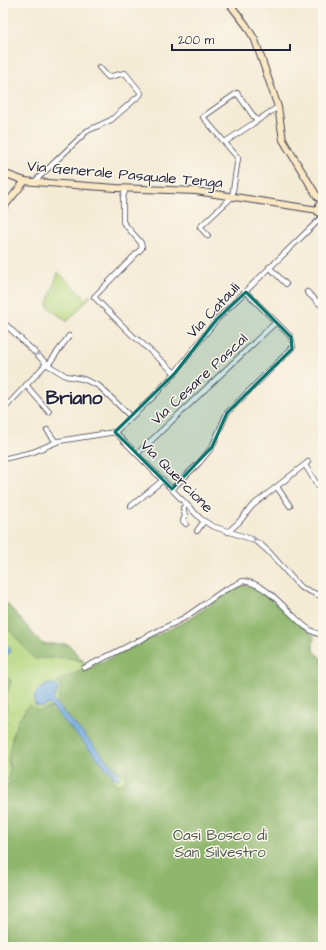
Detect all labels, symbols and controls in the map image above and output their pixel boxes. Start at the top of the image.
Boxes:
scale bar [172,26,290,52]
text: 200 m [178,32,215,49]
street label: Via Generale Pasquale Tenga [26,155,224,195]
street label: Via Catauli [182,277,245,343]
street label: Via Cesare Pascal [146,329,253,430]
one-way arrow [31,348,39,356]
district label: Briano [46,385,103,412]
street label: Via Quercione [135,435,218,518]
one-way arrow [248,536,256,543]
park label: Oasi Bosco di San Silvestro [173,825,268,863]

